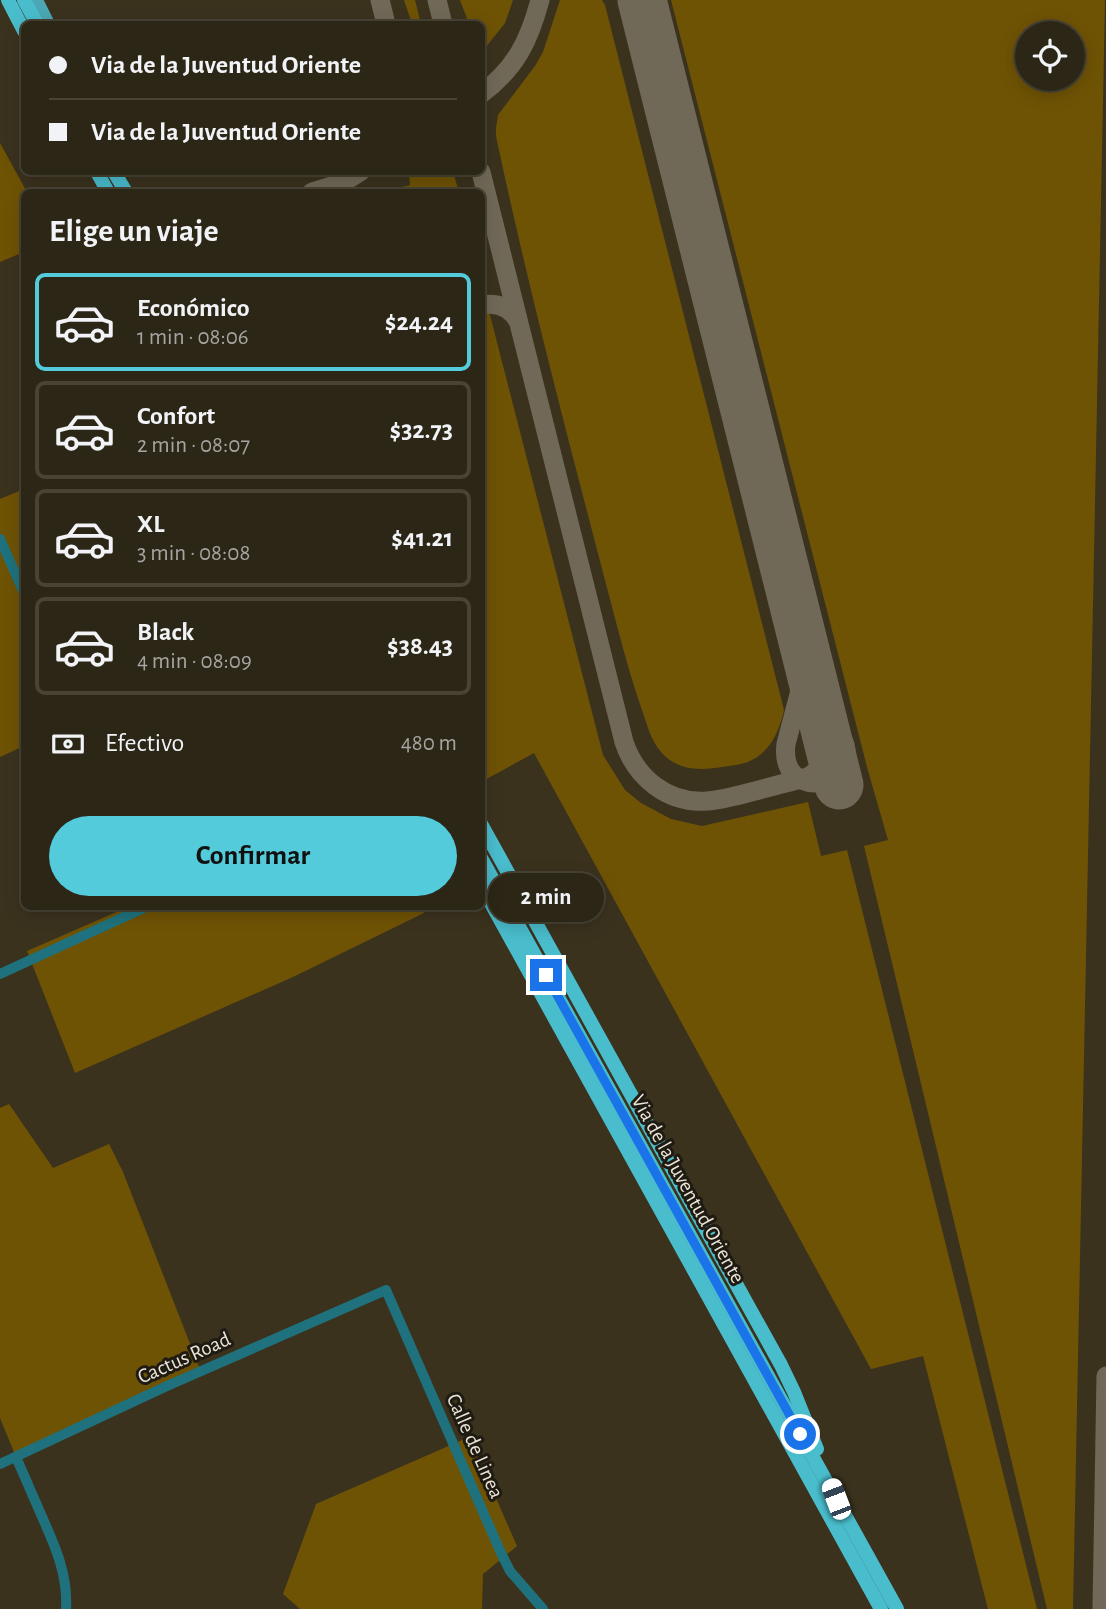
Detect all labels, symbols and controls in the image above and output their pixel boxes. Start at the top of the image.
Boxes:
map controls [1015,21,1085,91]
button: locate [1015,21,1085,91]
text: Via de la Juventud Oriente [91,52,361,78]
text: Via de la Juventud Oriente [91,119,361,145]
text: Elige un viaje [49,215,219,247]
icon: car [53,291,116,354]
text: Económico [137,295,250,321]
text: $24.24 [385,309,453,335]
text: 1 min · 08:06 [137,326,249,349]
icon: car [53,399,116,462]
text: Confort [137,403,215,429]
text: $32.73 [389,417,453,443]
text: 2 min · 08:07 [137,434,250,457]
icon: car [53,507,116,570]
text: XL [137,511,164,537]
text: $41.21 [391,525,453,551]
text: 3 min · 08:08 [137,542,250,565]
icon: car [53,615,116,678]
text: Black [137,619,194,645]
text: $38.43 [387,633,453,659]
text: 4 min · 08:09 [137,650,252,673]
icon: cash [49,725,87,763]
text: Efectivo [105,730,184,756]
text: 480 m [401,732,457,755]
button: Confirmar [49,816,457,896]
callout: 2 min [488,874,604,922]
text: 2 min [520,886,572,909]
route end [530,959,562,991]
street label: Via de la Juventud Oriente [627,1091,749,1287]
street label: Cactus Road [134,1328,234,1388]
street label: Calle de Linea [443,1390,508,1502]
route start [784,1418,816,1450]
car [819,1476,854,1522]

